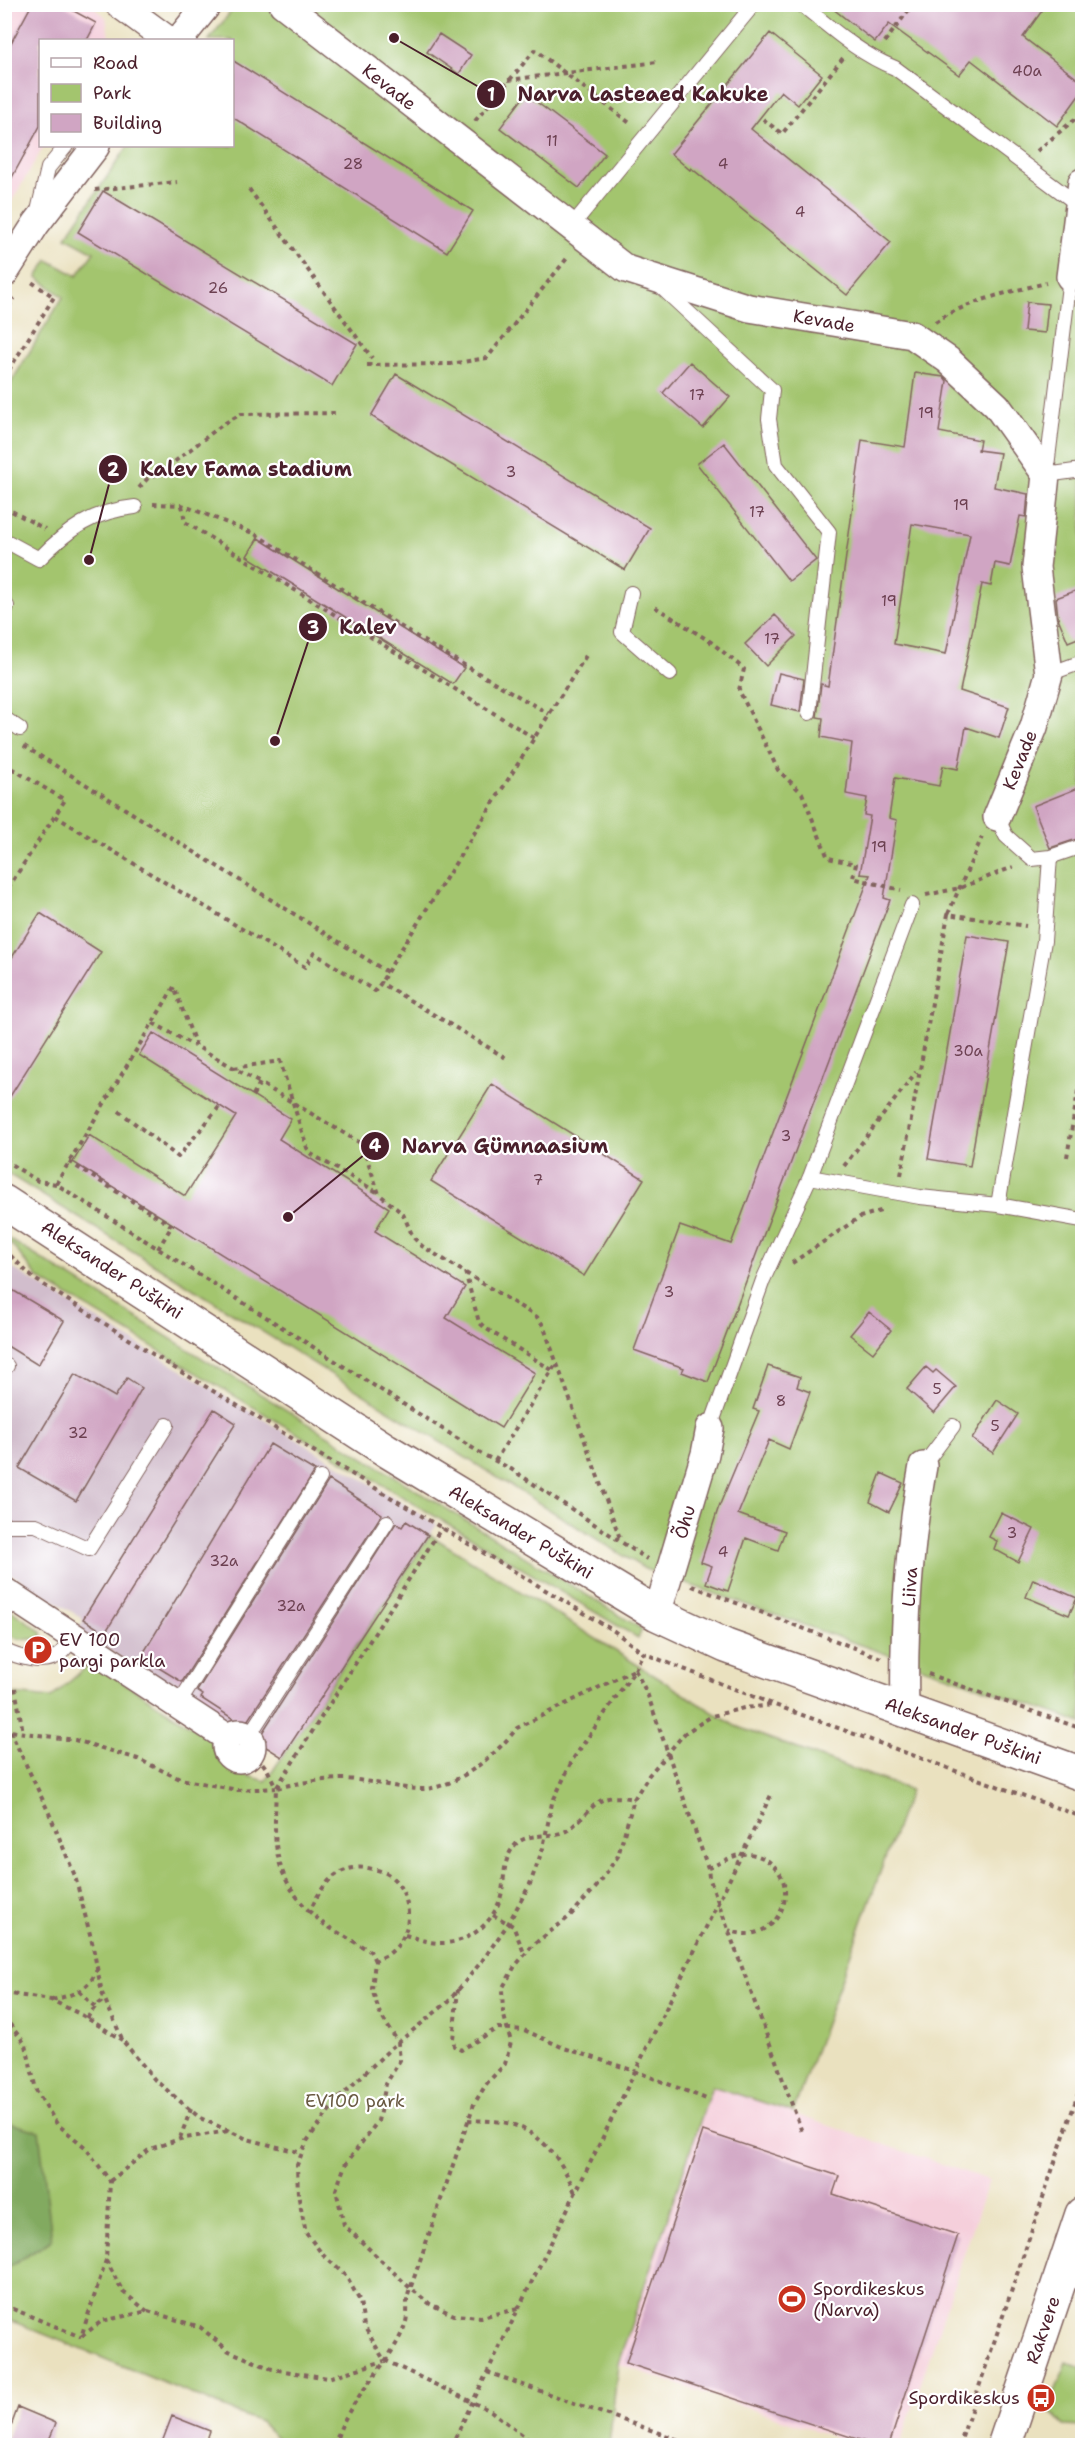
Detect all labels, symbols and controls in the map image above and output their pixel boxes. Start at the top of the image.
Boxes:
legend [39,39,234,147]
text: Road [93,51,138,75]
street label: Kevade [357,58,421,116]
house number: 40a [1012,61,1043,81]
callout: Narva Lasteaed Kakuke [476,75,781,113]
text: Park [93,81,132,105]
text: Narva Lasteaed Kakuke [517,81,769,107]
text: 1 [487,83,495,107]
text: Building [93,111,162,135]
house number: 11 [546,131,558,151]
house number: 28 [343,154,363,174]
house number: 4 [718,154,728,174]
house number: 4 [795,202,805,222]
house number: 26 [208,278,228,298]
street label: Kevade [791,304,857,338]
house number: 17 [689,385,705,405]
house number: 19 [918,403,934,423]
callout: Kalev Fama stadium [98,450,364,488]
text: Kalev Fama stadium [140,456,352,482]
text: 2 [107,458,120,482]
house number: 3 [506,462,516,482]
house number: 19 [953,495,969,515]
house number: 17 [749,502,765,522]
house number: 19 [881,591,897,611]
callout: Kalev [298,608,409,646]
text: Kalev [339,614,397,640]
text: 3 [307,616,319,640]
house number: 17 [764,629,780,649]
street label: Kevade [997,726,1043,794]
house number: 19 [871,837,887,857]
house number: 30a [953,1041,983,1061]
house number: 3 [781,1126,791,1146]
callout: Narva Gümnaasium [360,1127,621,1165]
text: Narva Gümnaasium [402,1133,608,1159]
text: 4 [369,1134,382,1158]
house number: 7 [533,1170,543,1190]
street label: Aleksander Puškini [36,1215,188,1325]
house number: 3 [664,1282,674,1302]
house number: 5 [932,1379,942,1399]
house number: 8 [776,1391,786,1411]
house number: 5 [990,1416,1000,1436]
house number: 32 [68,1423,88,1443]
street label: Aleksander Puškini [444,1479,598,1585]
street label: Õhu [669,1502,701,1542]
house number: 3 [1007,1523,1017,1543]
house number: 4 [718,1542,728,1562]
house number: 32a [210,1551,239,1571]
street label: Liiva [897,1566,923,1608]
house number: 32a [277,1596,306,1616]
place label: EV 100 pargi parkla [59,1628,165,1673]
parking icon: EV 100 pargi parkla [22,1634,54,1666]
street label: Aleksander Puškini [882,1692,1044,1770]
park label: EV100 park [305,2089,405,2113]
place label: Spordikeskus (Narva) [813,2277,925,2322]
sports icon: Spordikeskus (Narva) [776,2283,808,2315]
street label: Rakvere [1020,2293,1066,2367]
bus stop icon: Spordikeskus [1025,2382,1057,2414]
place label: Spordikeskus [908,2386,1020,2410]

